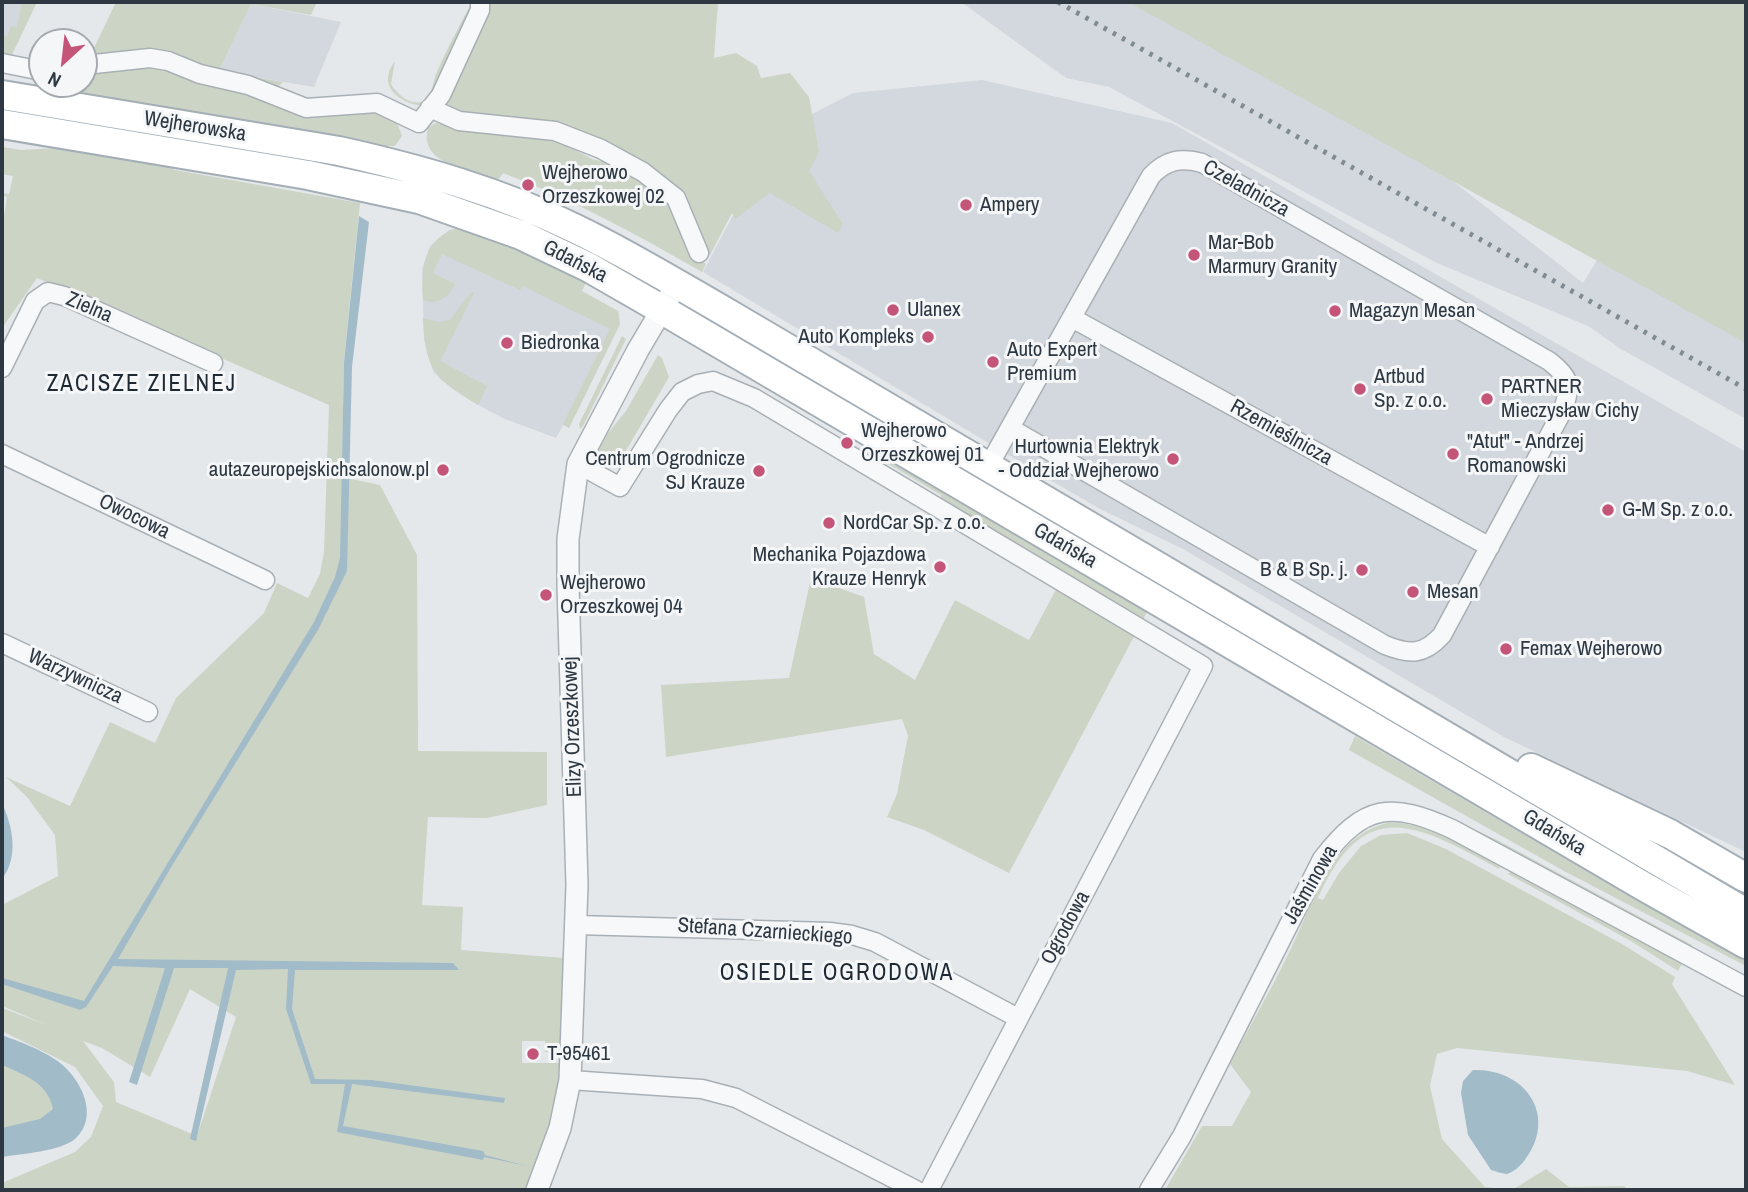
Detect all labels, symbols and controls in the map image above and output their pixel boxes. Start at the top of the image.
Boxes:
north arrow [28,28,98,98]
text: N [43,66,65,94]
street label: Wejherowska [142,106,248,148]
street label: Czeladnicza [1198,155,1294,223]
place label: Wejherowo Orzeszkowej 02 [542,160,664,210]
marker: Wejherowo Orzeszkowej 02 [520,177,536,193]
place label: Ampery [980,192,1039,218]
marker: Ampery [958,197,974,213]
place label: Mar-Bob Marmury Granity [1208,230,1337,280]
street label: Gdańska [539,235,611,289]
marker: Mar-Bob Marmury Granity [1186,247,1202,263]
street label: Zielna [62,287,116,329]
place label: Ulanex [907,297,961,323]
place label: Magazyn Mesan [1349,298,1475,324]
marker: Ulanex [885,302,901,318]
marker: Magazyn Mesan [1327,303,1343,319]
place label: Auto Kompleks [798,324,914,350]
marker: Auto Kompleks [920,329,936,345]
place label: Biedronka [521,330,599,356]
marker: Biedronka [499,335,515,351]
place label: Auto Expert Premium [1007,337,1097,387]
marker: Auto Expert Premium [985,354,1001,370]
place label: Artbud Sp. z o.o. [1374,364,1447,414]
district label: ZACISZE ZIELNEJ [49,371,235,399]
place label: PARTNER Mieczysław Cichy [1501,374,1639,424]
marker: Artbud Sp. z o.o. [1352,381,1368,397]
marker: PARTNER Mieczysław Cichy [1479,391,1495,407]
street label: Rzemieślnicza [1226,395,1336,471]
place label: Wejherowo Orzeszkowej 01 [861,418,983,468]
place label: "Atut" - Andrzej Romanowski [1467,429,1584,479]
place label: Hurtownia Elektryk - Oddział Wejherowo [999,434,1159,484]
marker: Wejherowo Orzeszkowej 01 [839,435,855,451]
place label: Centrum Ogrodnicze SJ Krauze [585,446,745,496]
marker: "Atut" - Andrzej Romanowski [1445,446,1461,462]
marker: Hurtownia Elektryk - Oddział Wejherowo [1165,451,1181,467]
place label: autazeuropejskichsalonow.pl [209,457,429,483]
marker: autazeuropejskichsalonow.pl [435,462,451,478]
marker: Centrum Ogrodnicze SJ Krauze [751,463,767,479]
street label: Owocowa [95,489,173,545]
place label: G-M Sp. z o.o. [1622,497,1733,523]
marker: G-M Sp. z o.o. [1600,502,1616,518]
place label: NordCar Sp. z o.o. [843,510,986,536]
marker: NordCar Sp. z o.o. [821,515,837,531]
street label: Gdańska [1029,518,1101,574]
place label: Mechanika Pojazdowa Krauze Henryk [753,542,926,592]
place label: B & B Sp. j. [1260,557,1348,583]
marker: Mechanika Pojazdowa Krauze Henryk [932,559,948,575]
marker: B & B Sp. j. [1354,562,1370,578]
place label: Wejherowo Orzeszkowej 04 [560,570,682,620]
place label: Mesan [1427,579,1479,605]
marker: Mesan [1405,584,1421,600]
marker: Wejherowo Orzeszkowej 04 [538,587,554,603]
place label: Femax Wejherowo [1520,636,1662,662]
marker: Femax Wejherowo [1498,641,1514,657]
street label: Warzywnicza [24,644,126,710]
street label: Elizy Orzeszkowej [558,656,588,798]
street label: Gdańska [1518,804,1590,862]
street label: Jaśminowa [1278,841,1344,929]
street label: Ogrodowa [1036,887,1096,969]
street label: Stefana Czarnieckiego [677,913,853,951]
district label: OSIEDLE OGRODOWA [722,960,952,988]
place label: T-95461 [547,1041,610,1067]
marker: T-95461 [525,1046,541,1062]

